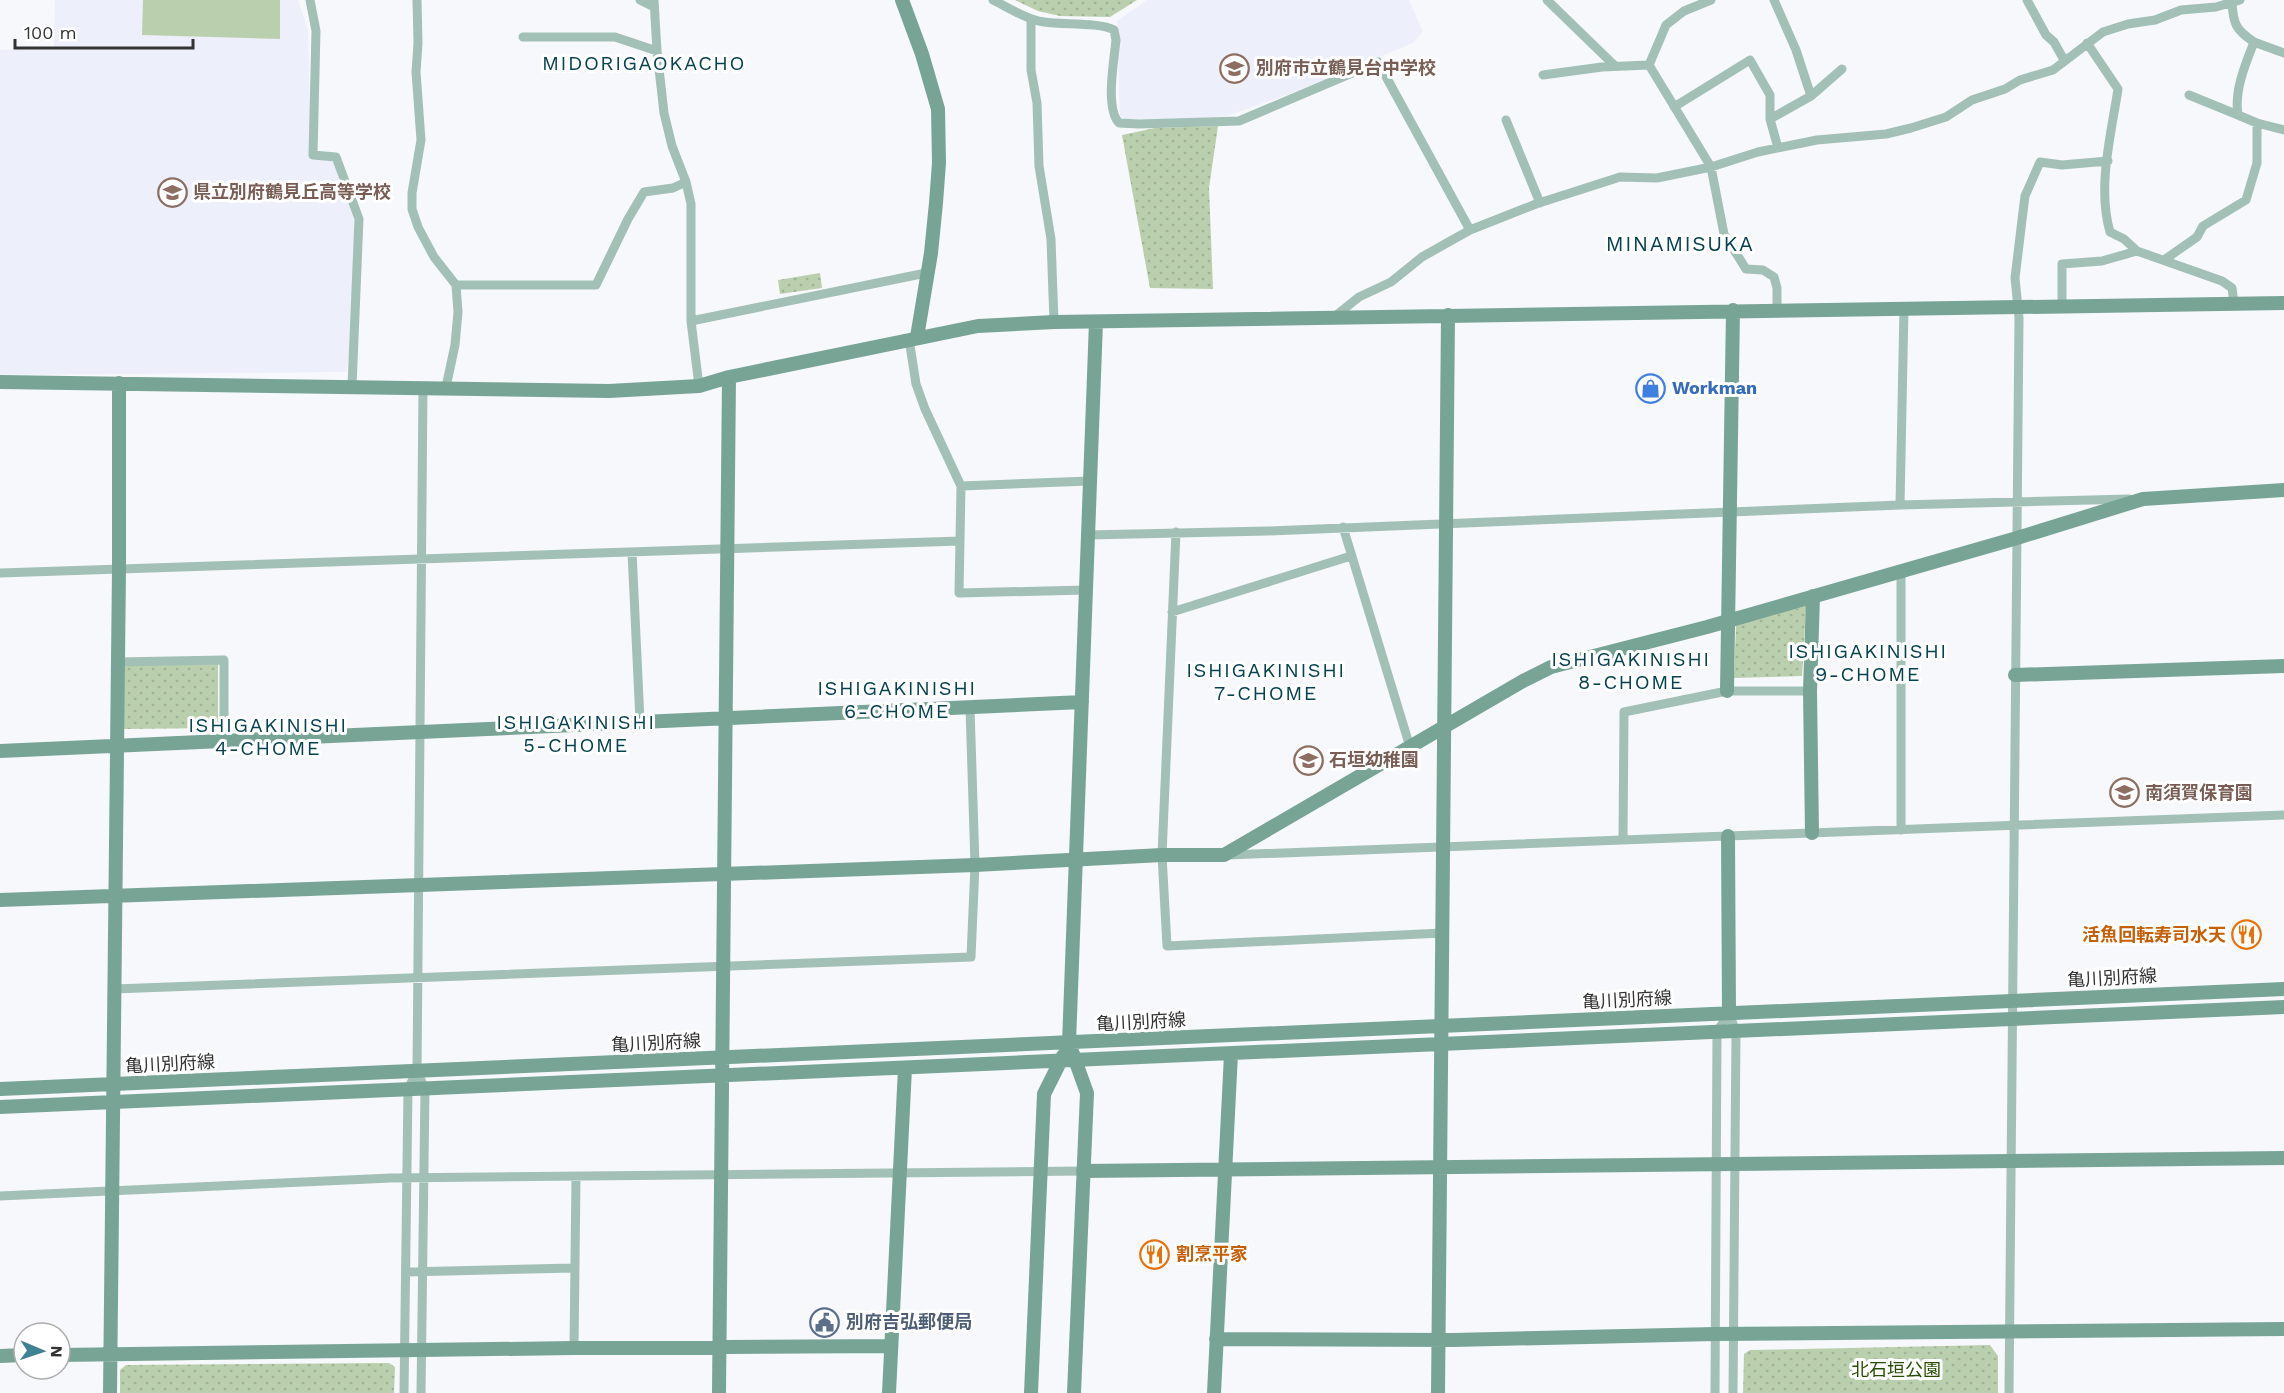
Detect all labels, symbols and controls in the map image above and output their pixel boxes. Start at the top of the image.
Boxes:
scale bar [15,12,194,50]
text: 100 m [24,22,77,43]
district label: MIDORIGAOKACHO [542,51,746,75]
school or university icon: 別府市立鶴見台中学校 [1219,52,1251,84]
place label: 別府市立鶴見台中学校 [1256,57,1436,78]
school or university icon: 県立別府鶴見丘高等学校 [156,176,188,208]
place label: 県立別府鶴見丘高等学校 [193,181,391,202]
district label: MINAMISUKA [1606,231,1754,256]
shop icon: Workman [1635,372,1667,404]
place label: Workman [1672,377,1757,398]
district label: ISHIGAKINISHI 9-CHOME [1788,639,1948,686]
district label: ISHIGAKINISHI 8-CHOME [1551,647,1711,694]
district label: ISHIGAKINISHI 7-CHOME [1186,658,1346,705]
district label: ISHIGAKINISHI 6-CHOME [817,676,977,723]
district label: ISHIGAKINISHI 5-CHOME [496,710,656,757]
district label: ISHIGAKINISHI 4-CHOME [188,713,348,760]
school or university icon: 石垣幼稚園 [1292,744,1324,776]
place label: 石垣幼稚園 [1329,749,1419,770]
school or university icon: 南須賀保育園 [2108,777,2140,809]
place label: 南須賀保育園 [2145,782,2253,803]
restaurant icon: 活魚回転寿司水天 [2231,919,2263,951]
place label: 活魚回転寿司水天 [2082,924,2226,945]
street label: 亀川別府線 [2066,965,2157,990]
street label: 亀川別府線 [1581,987,1672,1012]
street label: 亀川別府線 [1095,1009,1186,1034]
street label: 亀川別府線 [610,1030,701,1055]
street label: 亀川別府線 [124,1051,215,1076]
restaurant icon: 割烹平家 [1139,1238,1171,1270]
place label: 割烹平家 [1176,1243,1248,1264]
public building icon: 別府吉弘郵便局 [809,1306,841,1338]
place label: 別府吉弘郵便局 [846,1311,972,1332]
north arrow [12,1321,72,1381]
text: N [47,1345,66,1358]
park label: 北石垣公園 [1851,1359,1941,1380]

